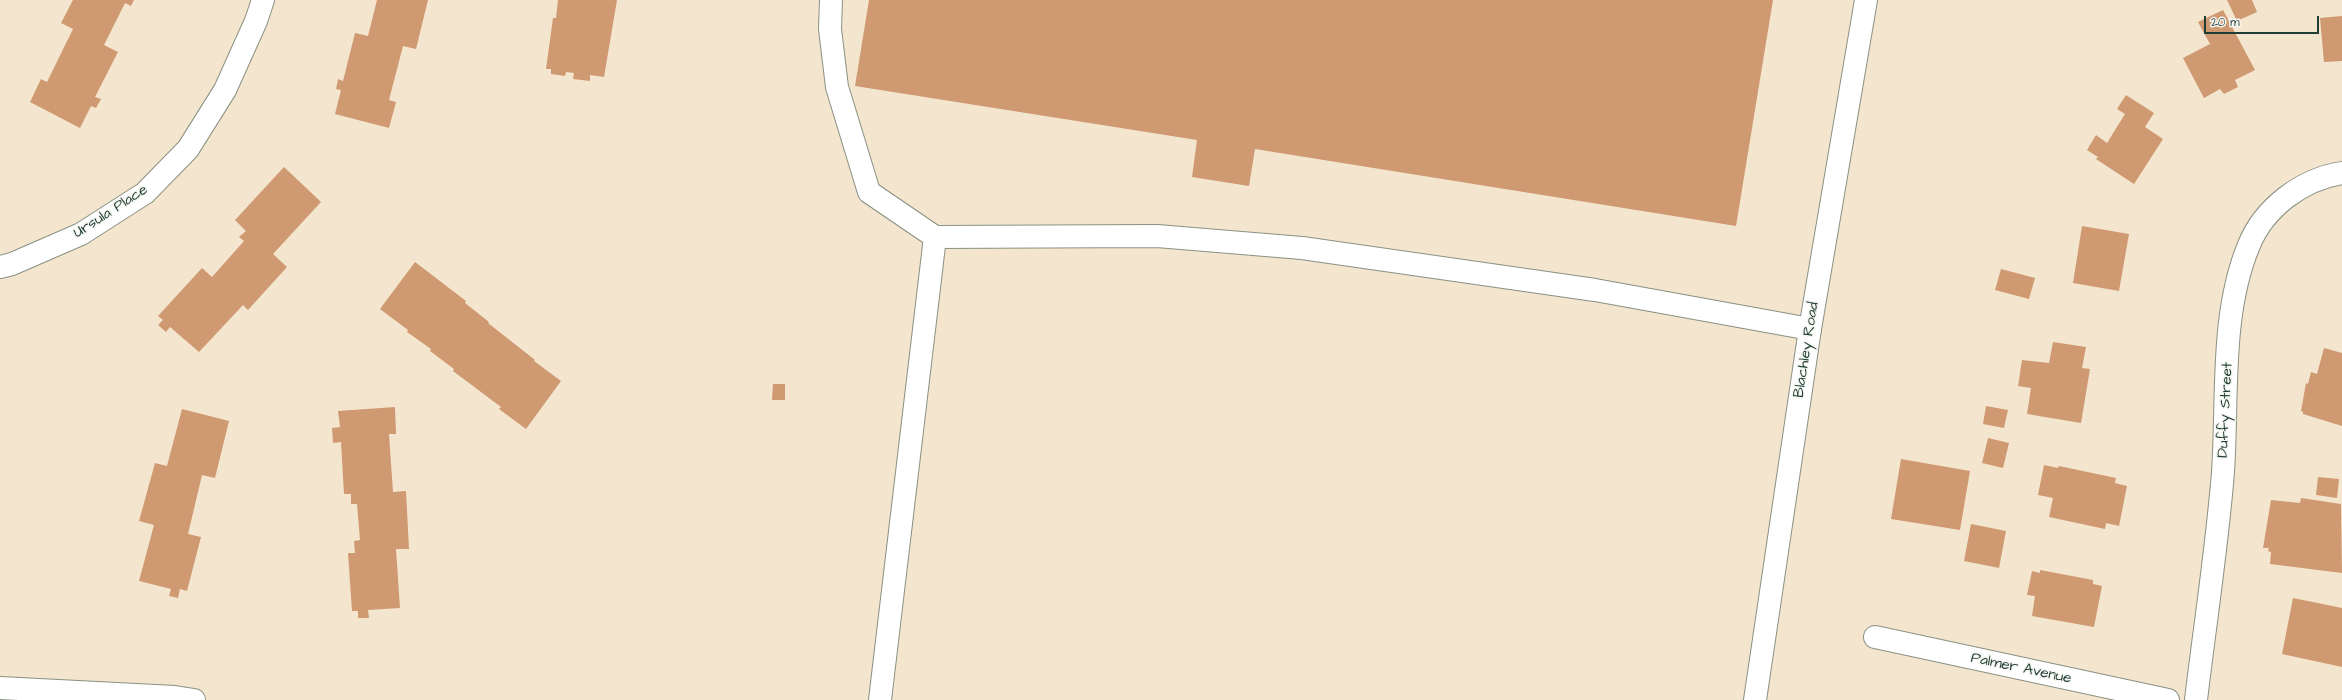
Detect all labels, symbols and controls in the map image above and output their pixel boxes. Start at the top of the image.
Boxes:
scale bar [2206,8,2321,34]
text: 20 m [2211,14,2240,31]
street label: Ursula Place [70,181,152,243]
street label: Blachley Road [1791,301,1823,399]
street label: Duffy Street [2215,362,2237,458]
street label: Palmer Avenue [1969,650,2073,688]

